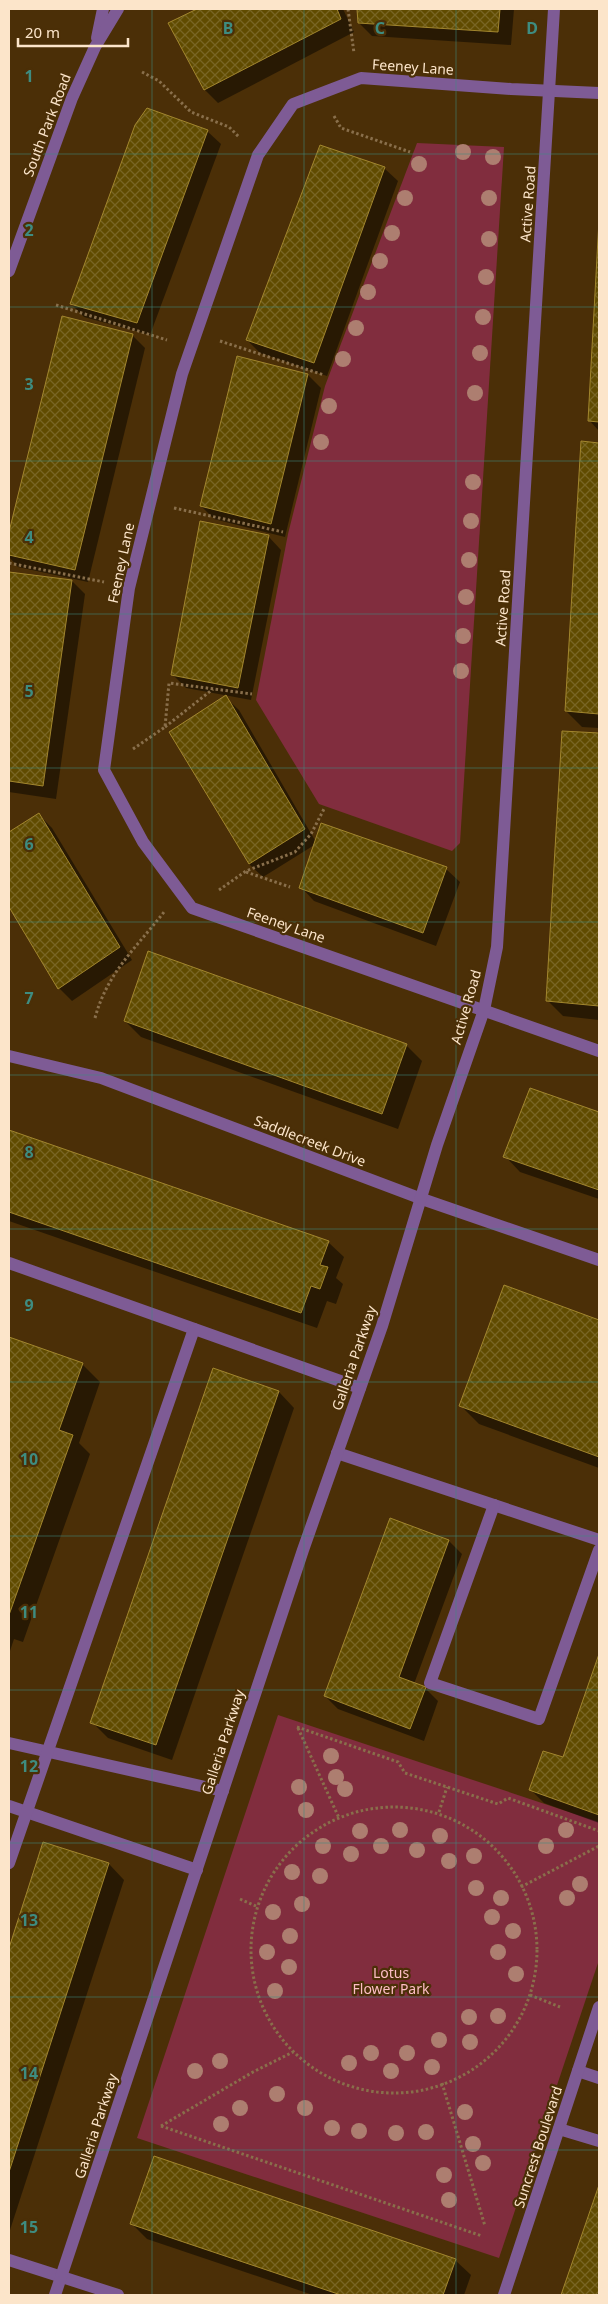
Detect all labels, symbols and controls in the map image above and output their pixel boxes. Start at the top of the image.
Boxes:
scale bar [18,15,128,47]
text: B [223,17,233,39]
text: C [375,17,385,39]
text: D [526,17,538,39]
text: 20 m [25,22,60,42]
street label: Feeney Lane [372,54,455,79]
text: 1 [24,65,34,87]
street label: South Park Road [18,71,75,179]
street label: Active Road [515,165,540,243]
text: 2 [24,219,34,241]
text: 3 [24,373,34,395]
street label: Feeney Lane [103,521,138,605]
text: 4 [24,526,34,548]
street label: Active Road [490,569,515,647]
text: 5 [24,680,34,702]
text: 6 [24,833,34,855]
street label: Feeney Lane [244,902,328,947]
street label: Active Road [446,967,485,1046]
text: 7 [24,987,34,1009]
street label: Saddlecreek Drive [252,1111,369,1171]
text: 8 [24,1141,34,1163]
text: 9 [24,1294,34,1316]
street label: Galleria Parkway [327,1302,381,1413]
text: 10 [20,1448,38,1470]
text: 11 [20,1601,38,1623]
street label: Galleria Parkway [197,1686,249,1797]
text: 12 [20,1755,38,1777]
text: 13 [20,1909,38,1931]
park label: Lotus Flower Park [353,1963,430,1998]
text: 14 [20,2062,38,2084]
street label: Galleria Parkway [70,2070,122,2181]
street label: Suncrest Boulevard [509,2083,566,2210]
text: 15 [20,2216,38,2238]

